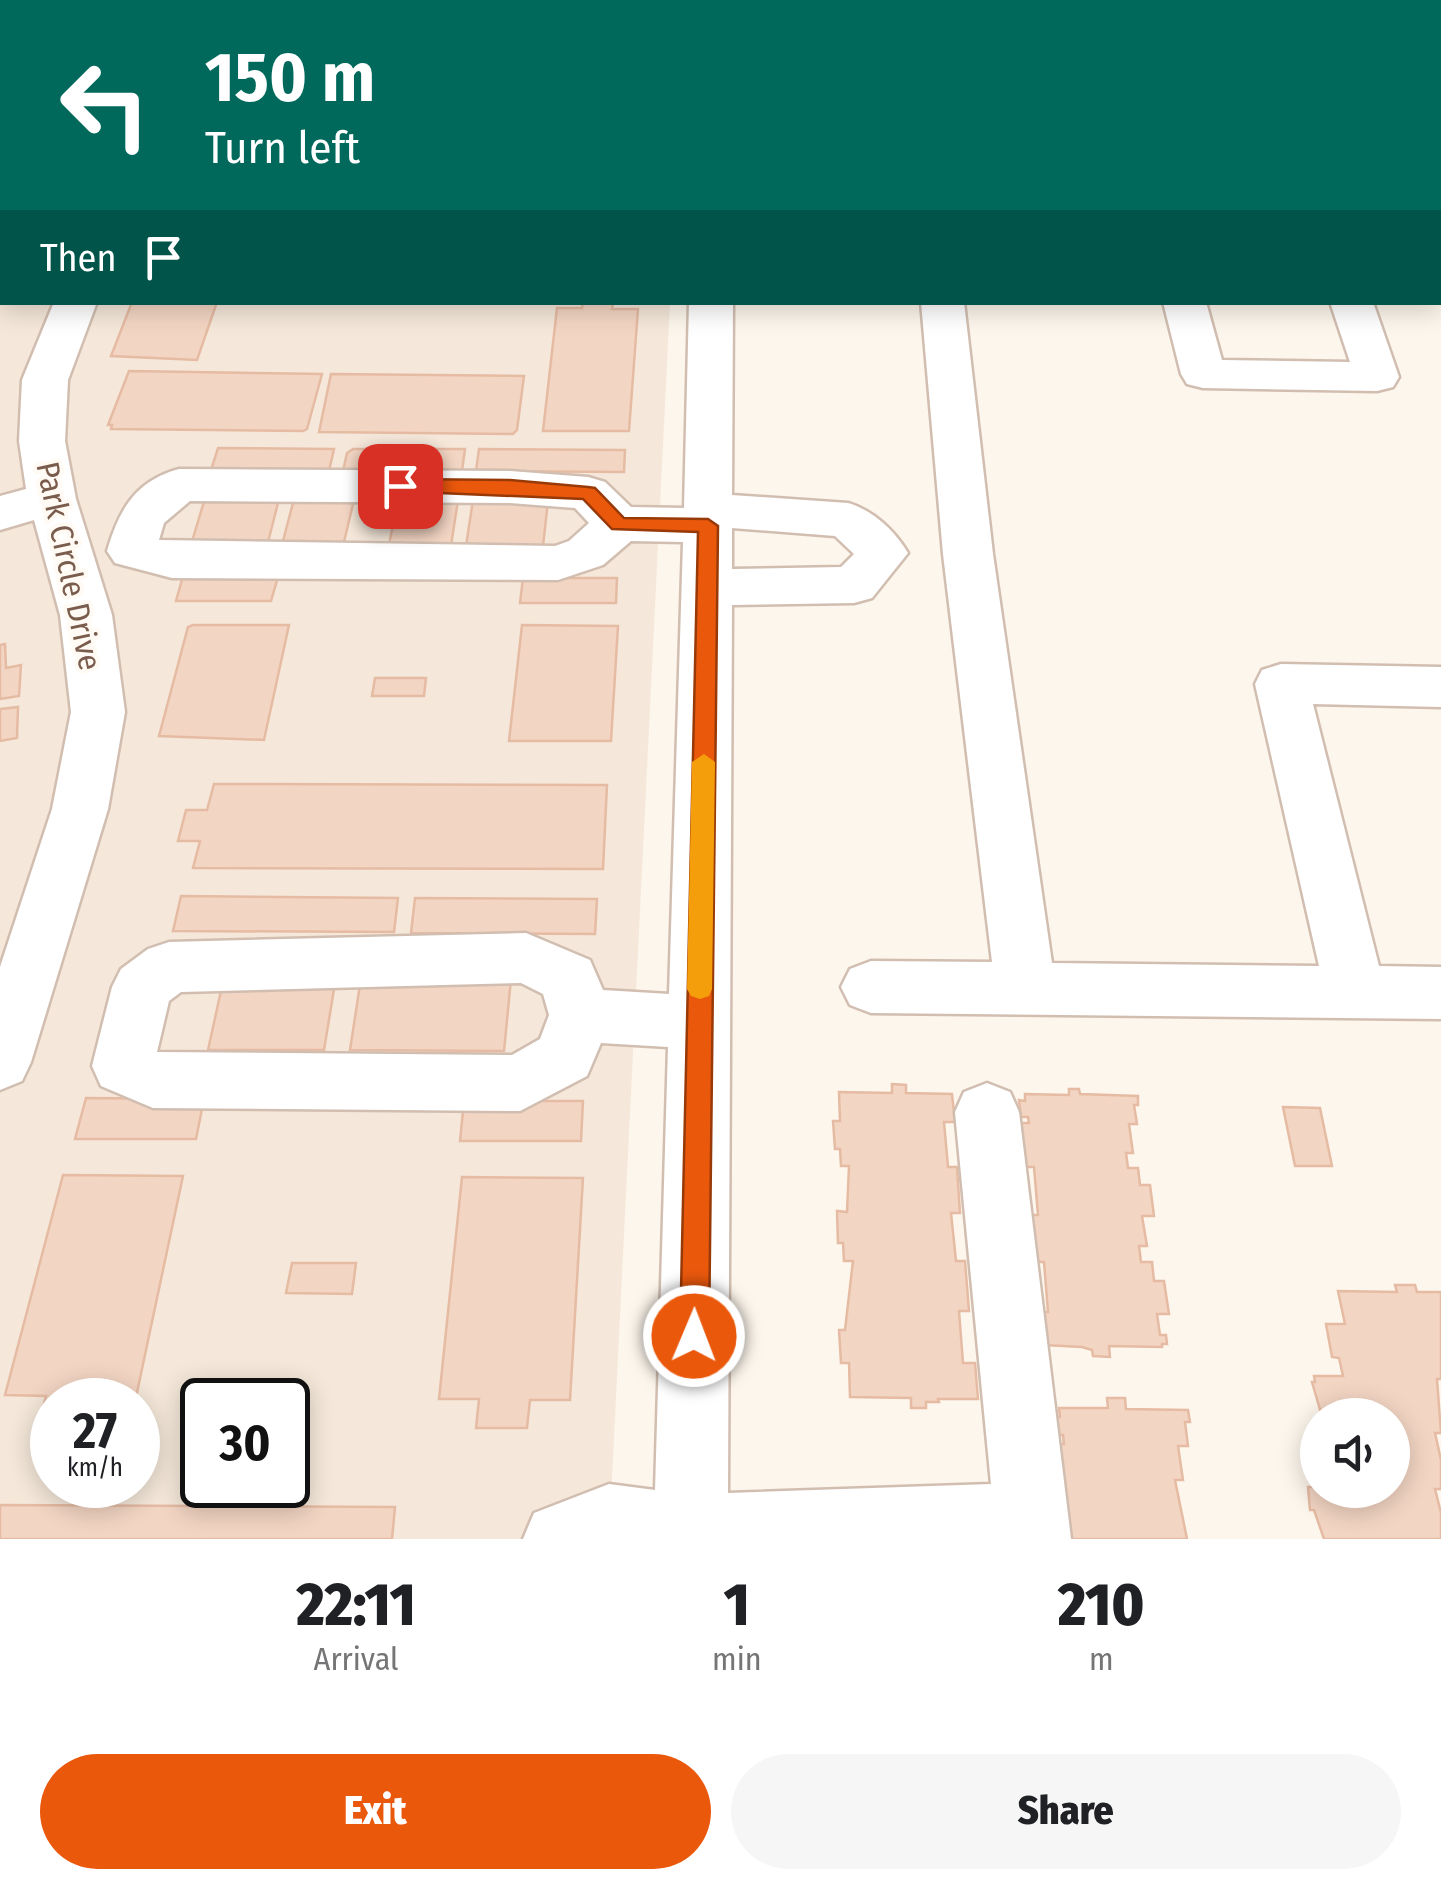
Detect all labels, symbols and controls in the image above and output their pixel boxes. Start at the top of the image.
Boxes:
text: 150 m [205,36,375,120]
icon: left [40,40,170,170]
text: Turn left [205,121,360,175]
icon: arrive [136,230,191,285]
text: Then [40,235,116,281]
pin [358,444,443,529]
street label: Park Circle Drive [28,458,110,674]
icon: arrive [373,459,428,514]
position arrow [642,1284,746,1388]
speed limit sign: 30 [180,1378,310,1508]
map controls [1300,1398,1410,1508]
button: sound [1300,1398,1410,1508]
text: 27 [73,1401,117,1461]
text: km/h [67,1453,123,1483]
text: 22:11 [296,1569,416,1641]
text: 1 [724,1569,750,1641]
text: 210 [1058,1569,1145,1641]
text: Arrival [314,1640,398,1678]
text: min [712,1640,762,1678]
text: m [1089,1640,1114,1678]
button: Exit [40,1754,711,1869]
button: Share [731,1754,1401,1869]

